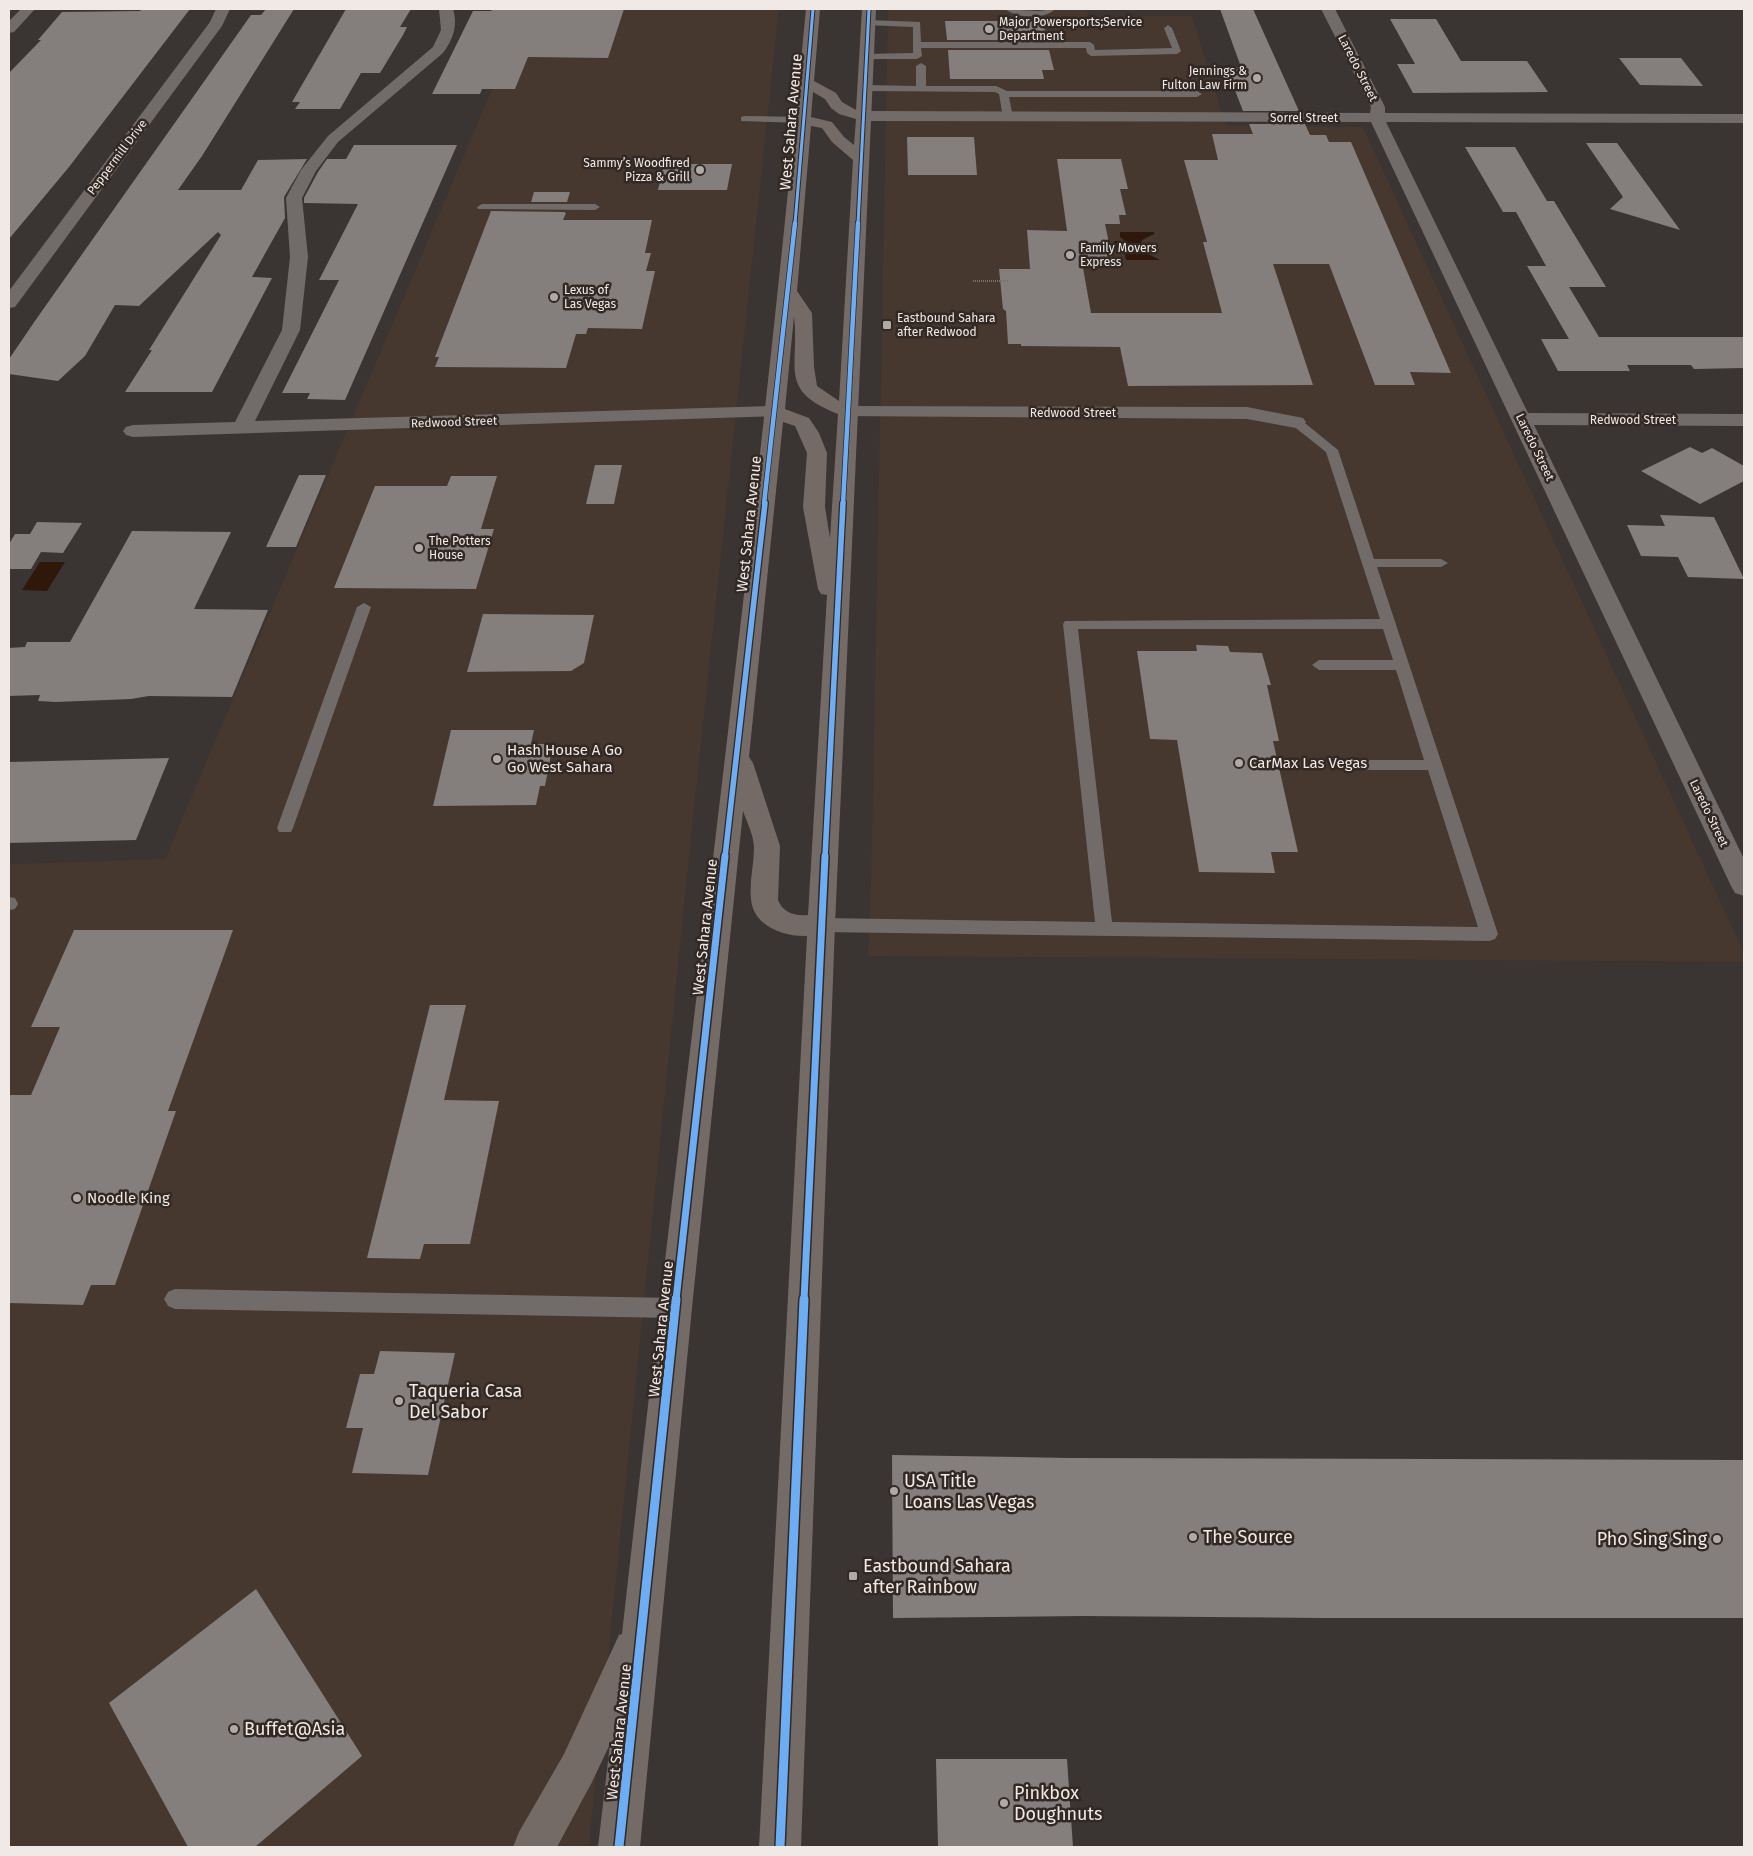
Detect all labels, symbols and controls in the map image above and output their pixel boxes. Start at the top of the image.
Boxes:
place label: Major Powersports;Service Department [999,15,1142,43]
marker: Major Powersports;Service Department [983,23,995,35]
street label: Laredo Street [1335,32,1381,104]
street label: West Sahara Avenue [776,53,806,191]
place label: Jennings & Fulton Law Firm [1162,64,1247,92]
marker: Jennings & Fulton Law Firm [1251,72,1263,84]
street label: Sorrel Street [1270,111,1339,125]
street label: Peppermill Drive [84,117,150,197]
place label: Sammy’s Woodfired Pizza & Grill [583,156,690,184]
marker: Sammy’s Woodfired Pizza & Grill [694,164,706,176]
place label: Family Movers Express [1080,241,1157,269]
marker: Family Movers Express [1064,249,1076,261]
place label: Lexus of Las Vegas [564,283,616,311]
marker: Lexus of Las Vegas [548,291,560,303]
place label: Eastbound Sahara after Redwood [897,311,996,339]
marker: Eastbound Sahara after Redwood [881,319,893,331]
street label: Redwood Street [1030,406,1117,420]
street label: Laredo Street [1513,411,1558,484]
street label: Redwood Street [411,413,498,431]
street label: Redwood Street [1590,413,1677,427]
street label: West Sahara Avenue [733,455,765,593]
place label: The Potters House [429,534,491,562]
marker: The Potters House [413,542,425,554]
place label: Hash House A Go Go West Sahara [507,741,623,776]
marker: Hash House A Go Go West Sahara [491,753,503,765]
place label: CarMax Las Vegas [1249,754,1367,772]
marker: CarMax Las Vegas [1233,757,1245,769]
street label: Laredo Street [1687,777,1732,850]
street label: West Sahara Avenue [689,858,721,996]
place label: Noodle King [87,1189,170,1207]
marker: Noodle King [71,1192,83,1204]
street label: West Sahara Avenue [645,1260,677,1398]
place label: Taqueria Casa Del Sabor [409,1380,522,1423]
marker: Taqueria Casa Del Sabor [393,1395,405,1407]
place label: USA Title Loans Las Vegas [904,1470,1034,1513]
marker: USA Title Loans Las Vegas [888,1485,900,1497]
place label: The Source [1203,1526,1293,1548]
place label: Pho Sing Sing [1597,1528,1708,1550]
marker: The Source [1187,1531,1199,1543]
marker: Pho Sing Sing [1711,1533,1723,1545]
place label: Eastbound Sahara after Rainbow [863,1555,1011,1598]
marker: Eastbound Sahara after Rainbow [847,1570,859,1582]
street label: West Sahara Avenue [603,1663,635,1801]
place label: Buffet@Asia [244,1718,345,1740]
marker: Buffet@Asia [228,1723,240,1735]
place label: Pinkbox Doughnuts [1014,1782,1102,1825]
marker: Pinkbox Doughnuts [998,1797,1010,1809]

